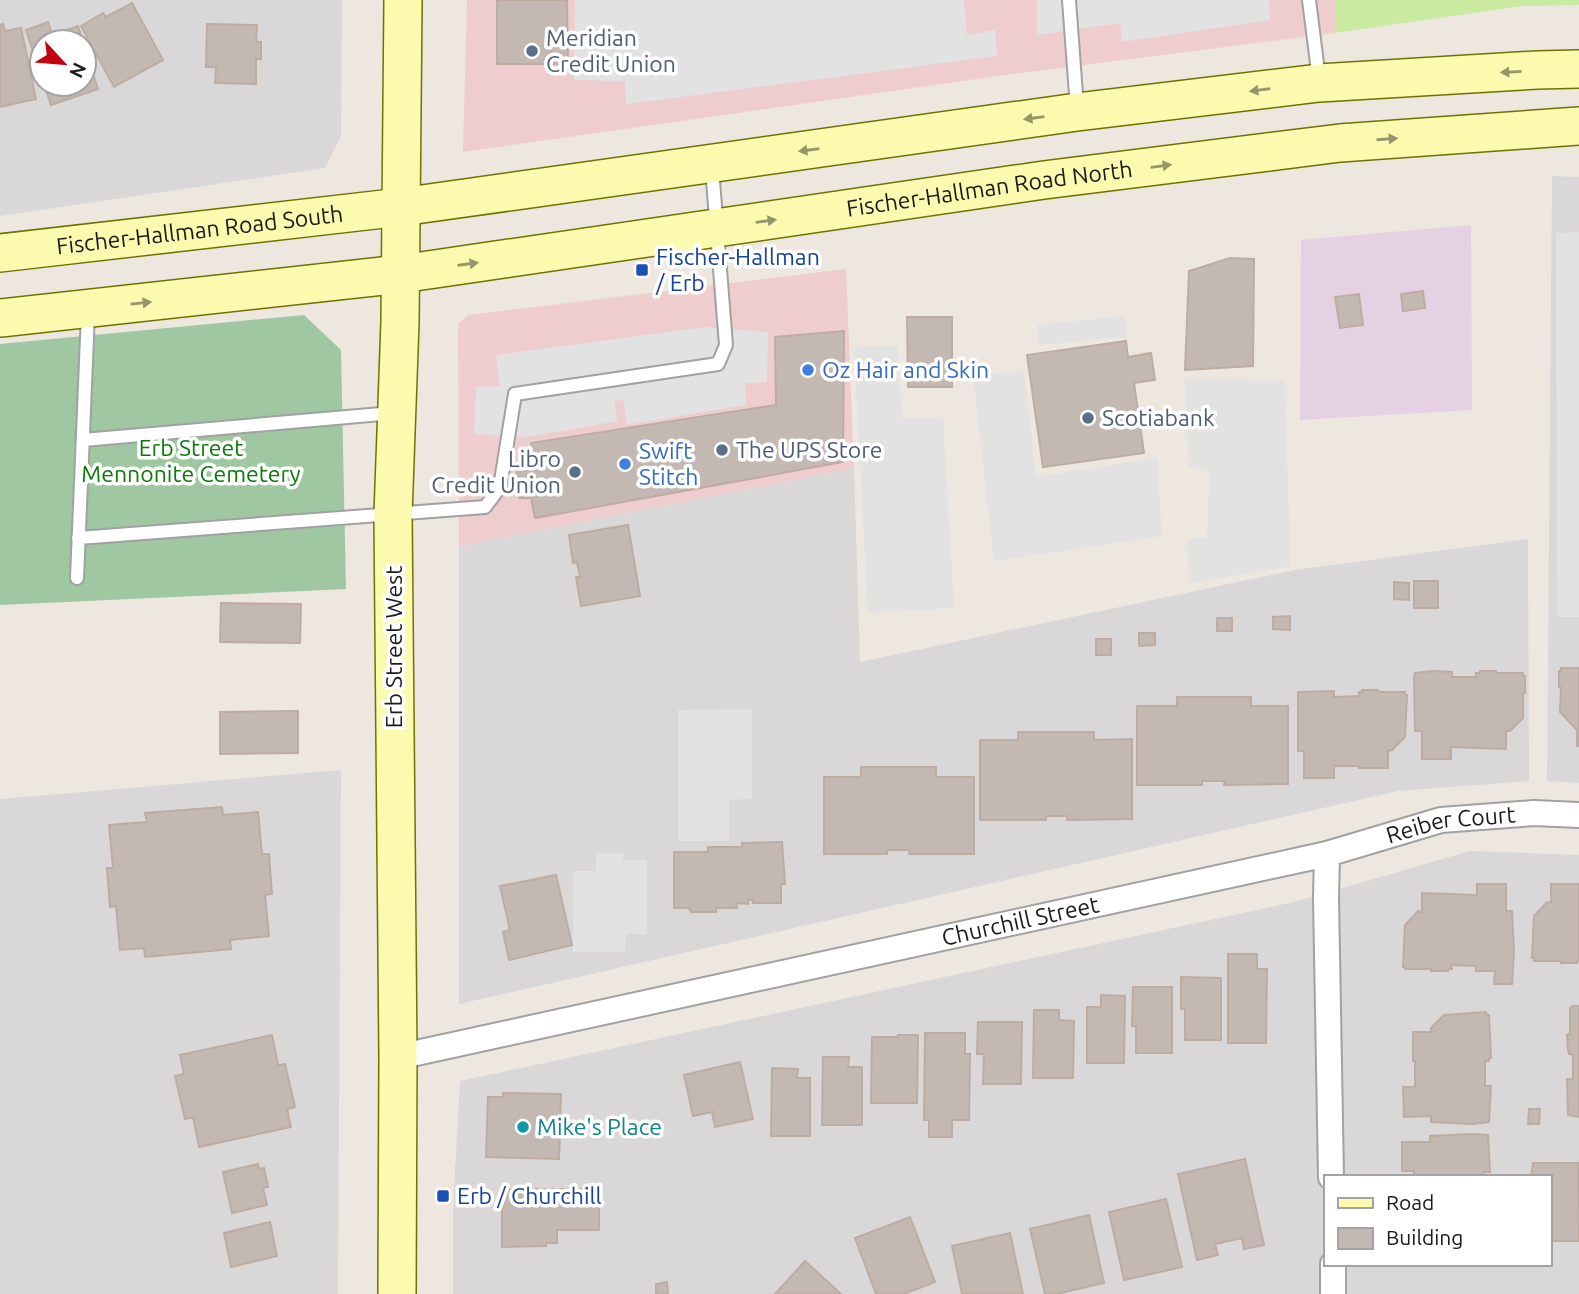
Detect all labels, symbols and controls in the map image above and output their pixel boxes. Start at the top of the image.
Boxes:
place label: Meridian Credit Union [546,25,676,76]
north arrow [28,28,98,98]
marker: Meridian Credit Union [524,43,540,59]
text: N [65,59,91,82]
one-way arrow [1500,67,1522,78]
one-way arrow [1248,85,1270,96]
one-way arrow [1023,113,1045,124]
one-way arrow [1376,133,1398,144]
one-way arrow [797,145,819,156]
street label: Fischer-Hallman Road North [845,156,1134,221]
one-way arrow [1150,160,1172,171]
street label: Fischer-Hallman Road South [55,201,344,258]
one-way arrow [755,215,777,226]
place label: Fischer-Hallman / Erb [655,244,820,295]
one-way arrow [457,258,479,269]
marker: Fischer-Hallman / Erb [634,262,650,278]
one-way arrow [130,297,152,308]
place label: Oz Hair and Skin [822,357,989,382]
marker: Oz Hair and Skin [800,362,816,378]
place label: Scotiabank [1102,405,1215,430]
marker: Scotiabank [1080,410,1096,426]
park label: Erb Street Mennonite Cemetery [81,435,301,486]
place label: The UPS Store [736,437,883,462]
place label: Swift Stitch [639,438,699,489]
marker: The UPS Store [714,442,730,458]
place label: Libro Credit Union [431,446,561,497]
marker: Swift Stitch [617,456,633,472]
marker: Libro Credit Union [567,464,583,480]
street label: Erb Street West [381,566,406,728]
street label: Reiber Court [1383,801,1516,848]
street label: Churchill Street [939,891,1101,950]
place label: Mike's Place [537,1114,662,1139]
marker: Mike's Place [515,1119,531,1135]
legend [1324,1175,1551,1266]
place label: Erb / Churchill [457,1183,602,1208]
marker: Erb / Churchill [435,1188,451,1204]
text: Road [1386,1190,1434,1214]
text: Building [1386,1225,1463,1249]

